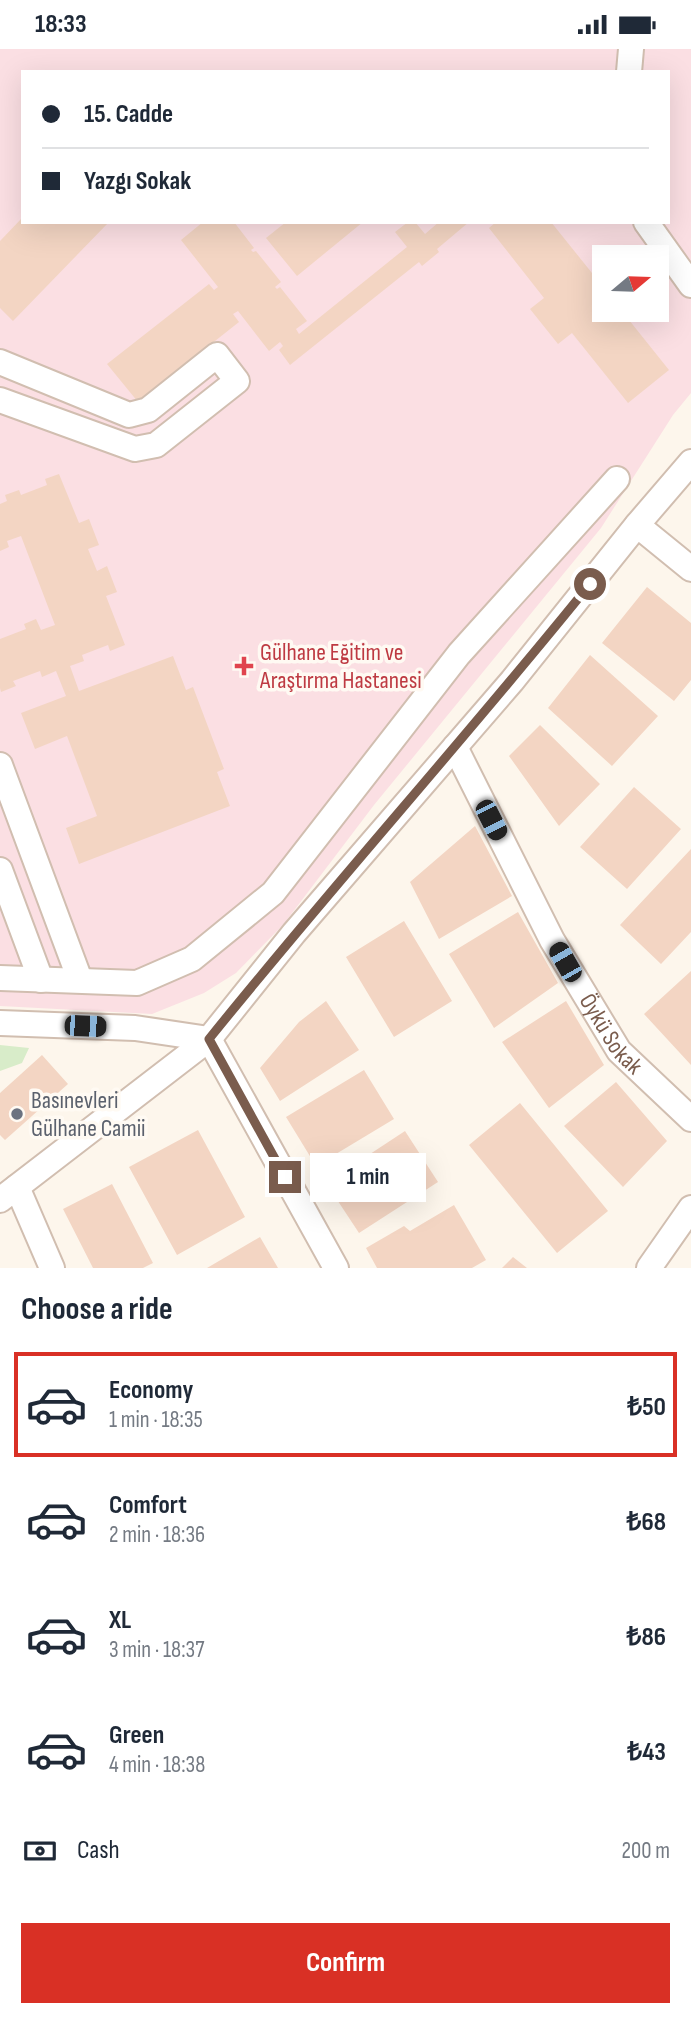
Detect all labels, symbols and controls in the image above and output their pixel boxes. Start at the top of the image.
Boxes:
text: 18:33 [35,9,87,40]
text: 15. Cadde [84,99,173,130]
text: Yazgı Sokak [84,166,191,197]
north arrow [592,245,668,322]
map controls [592,245,669,322]
route start [574,568,606,600]
place label: Gülhane Eğitim ve Araştırma Hastanesi [259,638,422,695]
marker: Gülhane Eğitim ve Araştırma Hastanesi [234,656,254,676]
car [473,797,510,843]
car [546,939,585,985]
street label: Öykü Sokak [573,988,648,1081]
car [64,1015,107,1037]
place label: Basınevleri Gülhane Camii [31,1086,146,1143]
marker: Basınevleri Gülhane Camii [9,1106,25,1122]
callout: 1 min [310,1153,425,1201]
route end [269,1161,301,1193]
text: 1 min [347,1163,389,1191]
text: Choose a ride [21,1290,173,1329]
icon: car [25,1373,88,1436]
text: Economy [109,1375,193,1406]
text: ₺50 [627,1392,666,1423]
text: 1 min · 18:35 [109,1406,203,1434]
icon: car [25,1488,88,1551]
text: Comfort [109,1490,187,1521]
text: ₺68 [627,1507,666,1538]
text: 2 min · 18:36 [109,1521,205,1549]
icon: car [25,1603,88,1666]
text: XL [109,1605,131,1636]
text: ₺86 [627,1622,666,1653]
text: 3 min · 18:37 [109,1636,204,1664]
icon: car [25,1718,88,1781]
text: Green [109,1720,164,1751]
text: ₺43 [627,1737,666,1768]
text: 4 min · 18:38 [109,1751,205,1779]
icon: cash [21,1832,59,1870]
text: Cash [77,1835,120,1866]
text: 200 m [622,1837,670,1865]
button: Confirm [21,1923,670,2003]

